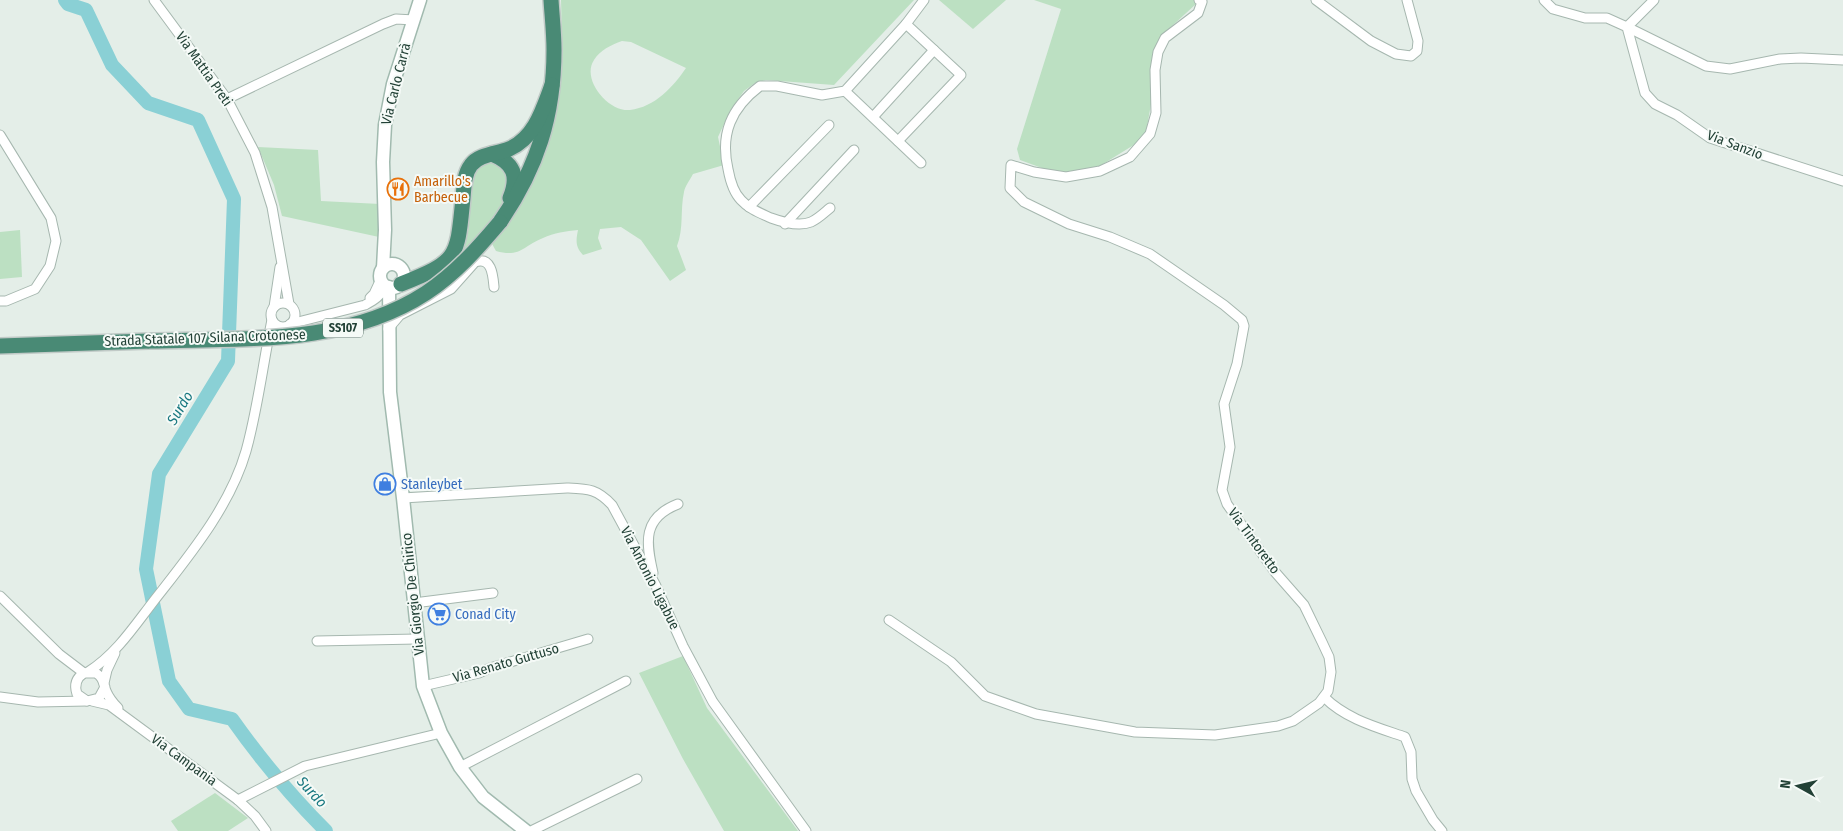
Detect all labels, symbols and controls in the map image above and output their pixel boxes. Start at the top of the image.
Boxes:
street label: Via Mattia Preti [172,28,236,110]
street label: Via Carlo Carrà [378,41,414,127]
street label: Via Sanzio [1705,127,1765,163]
place label: Amarillo's Barbecue [414,173,471,206]
restaurant icon: Amarillo's Barbecue [386,177,410,201]
road number: SS107 [323,318,363,338]
street label: Strada Statale 107 Silana Crotonese [104,326,306,350]
water label: Surdo [163,388,197,429]
shop icon: Stanleybet [373,472,397,496]
place label: Stanleybet [401,476,463,493]
street label: Via Tintoretto [1224,505,1284,577]
street label: Via Antonio Ligabue [617,524,683,632]
street label: Via Giorgio De Chirico [398,532,428,656]
supermarket icon: Conad City [427,602,451,626]
place label: Conad City [455,606,516,623]
street label: Via Renato Guttuso [451,640,561,686]
street label: Via Campania [148,730,220,790]
north arrow [1773,761,1823,811]
water label: Surdo [293,772,331,811]
text: N [1777,779,1795,790]

